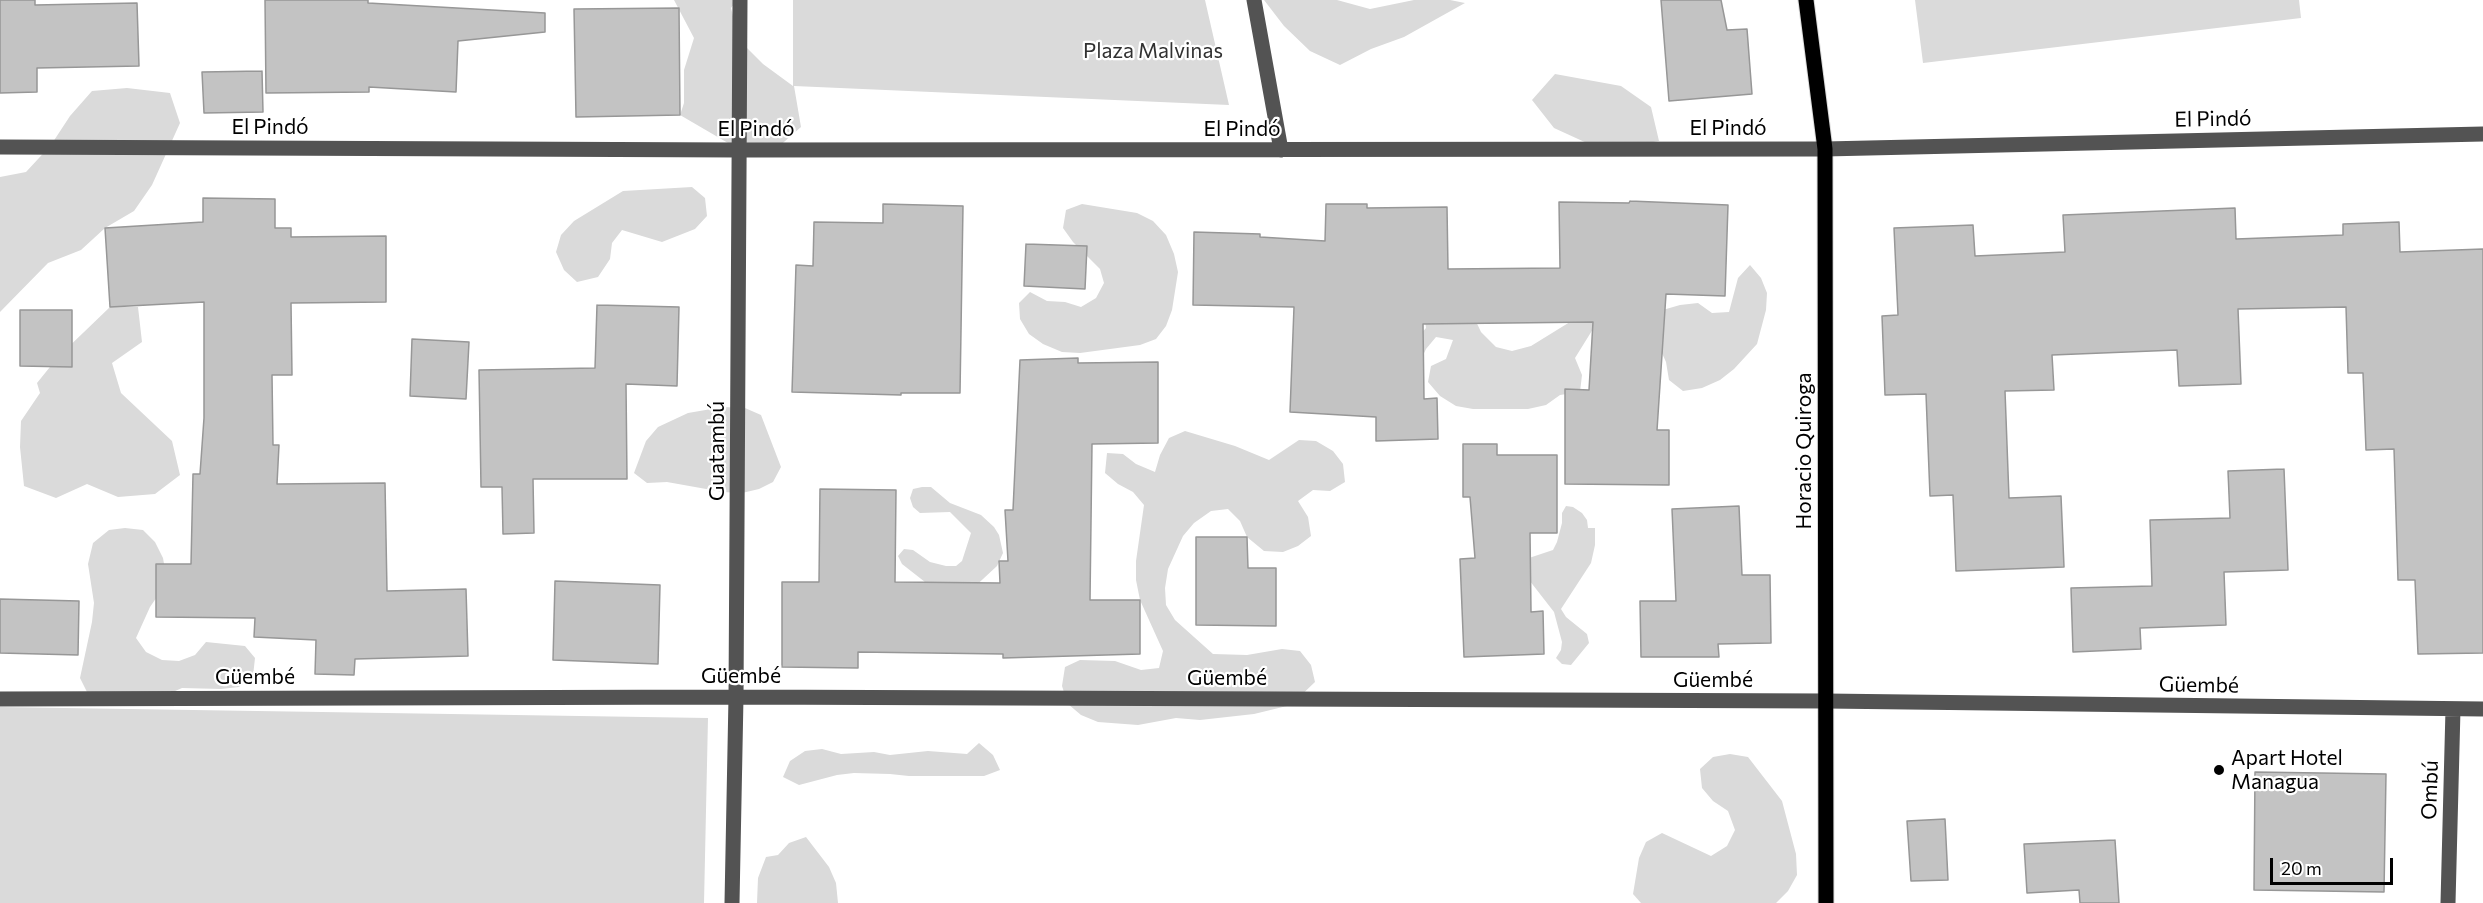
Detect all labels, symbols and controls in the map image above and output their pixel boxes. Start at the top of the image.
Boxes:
park label: Plaza Malvinas [1083,38,1223,64]
street label: El Pindó [2174,106,2252,132]
street label: El Pindó [231,114,309,140]
street label: El Pindó [1689,115,1767,141]
street label: El Pindó [717,116,795,142]
street label: El Pindó [1203,116,1281,142]
street label: Horacio Quiroga [1791,373,1817,529]
street label: Guatambú [704,401,730,501]
street label: Güembé [701,663,781,689]
street label: Güembé [215,664,295,690]
street label: Güembé [1187,665,1267,691]
street label: Güembé [1673,667,1753,693]
street label: Güembé [2159,672,2239,698]
place label: Apart Hotel Managua [2231,745,2343,795]
street label: Ombú [2416,760,2444,820]
marker: Apart Hotel Managua [2212,763,2226,777]
scale bar [2273,846,2396,884]
text: 20 m [2281,857,2322,879]

